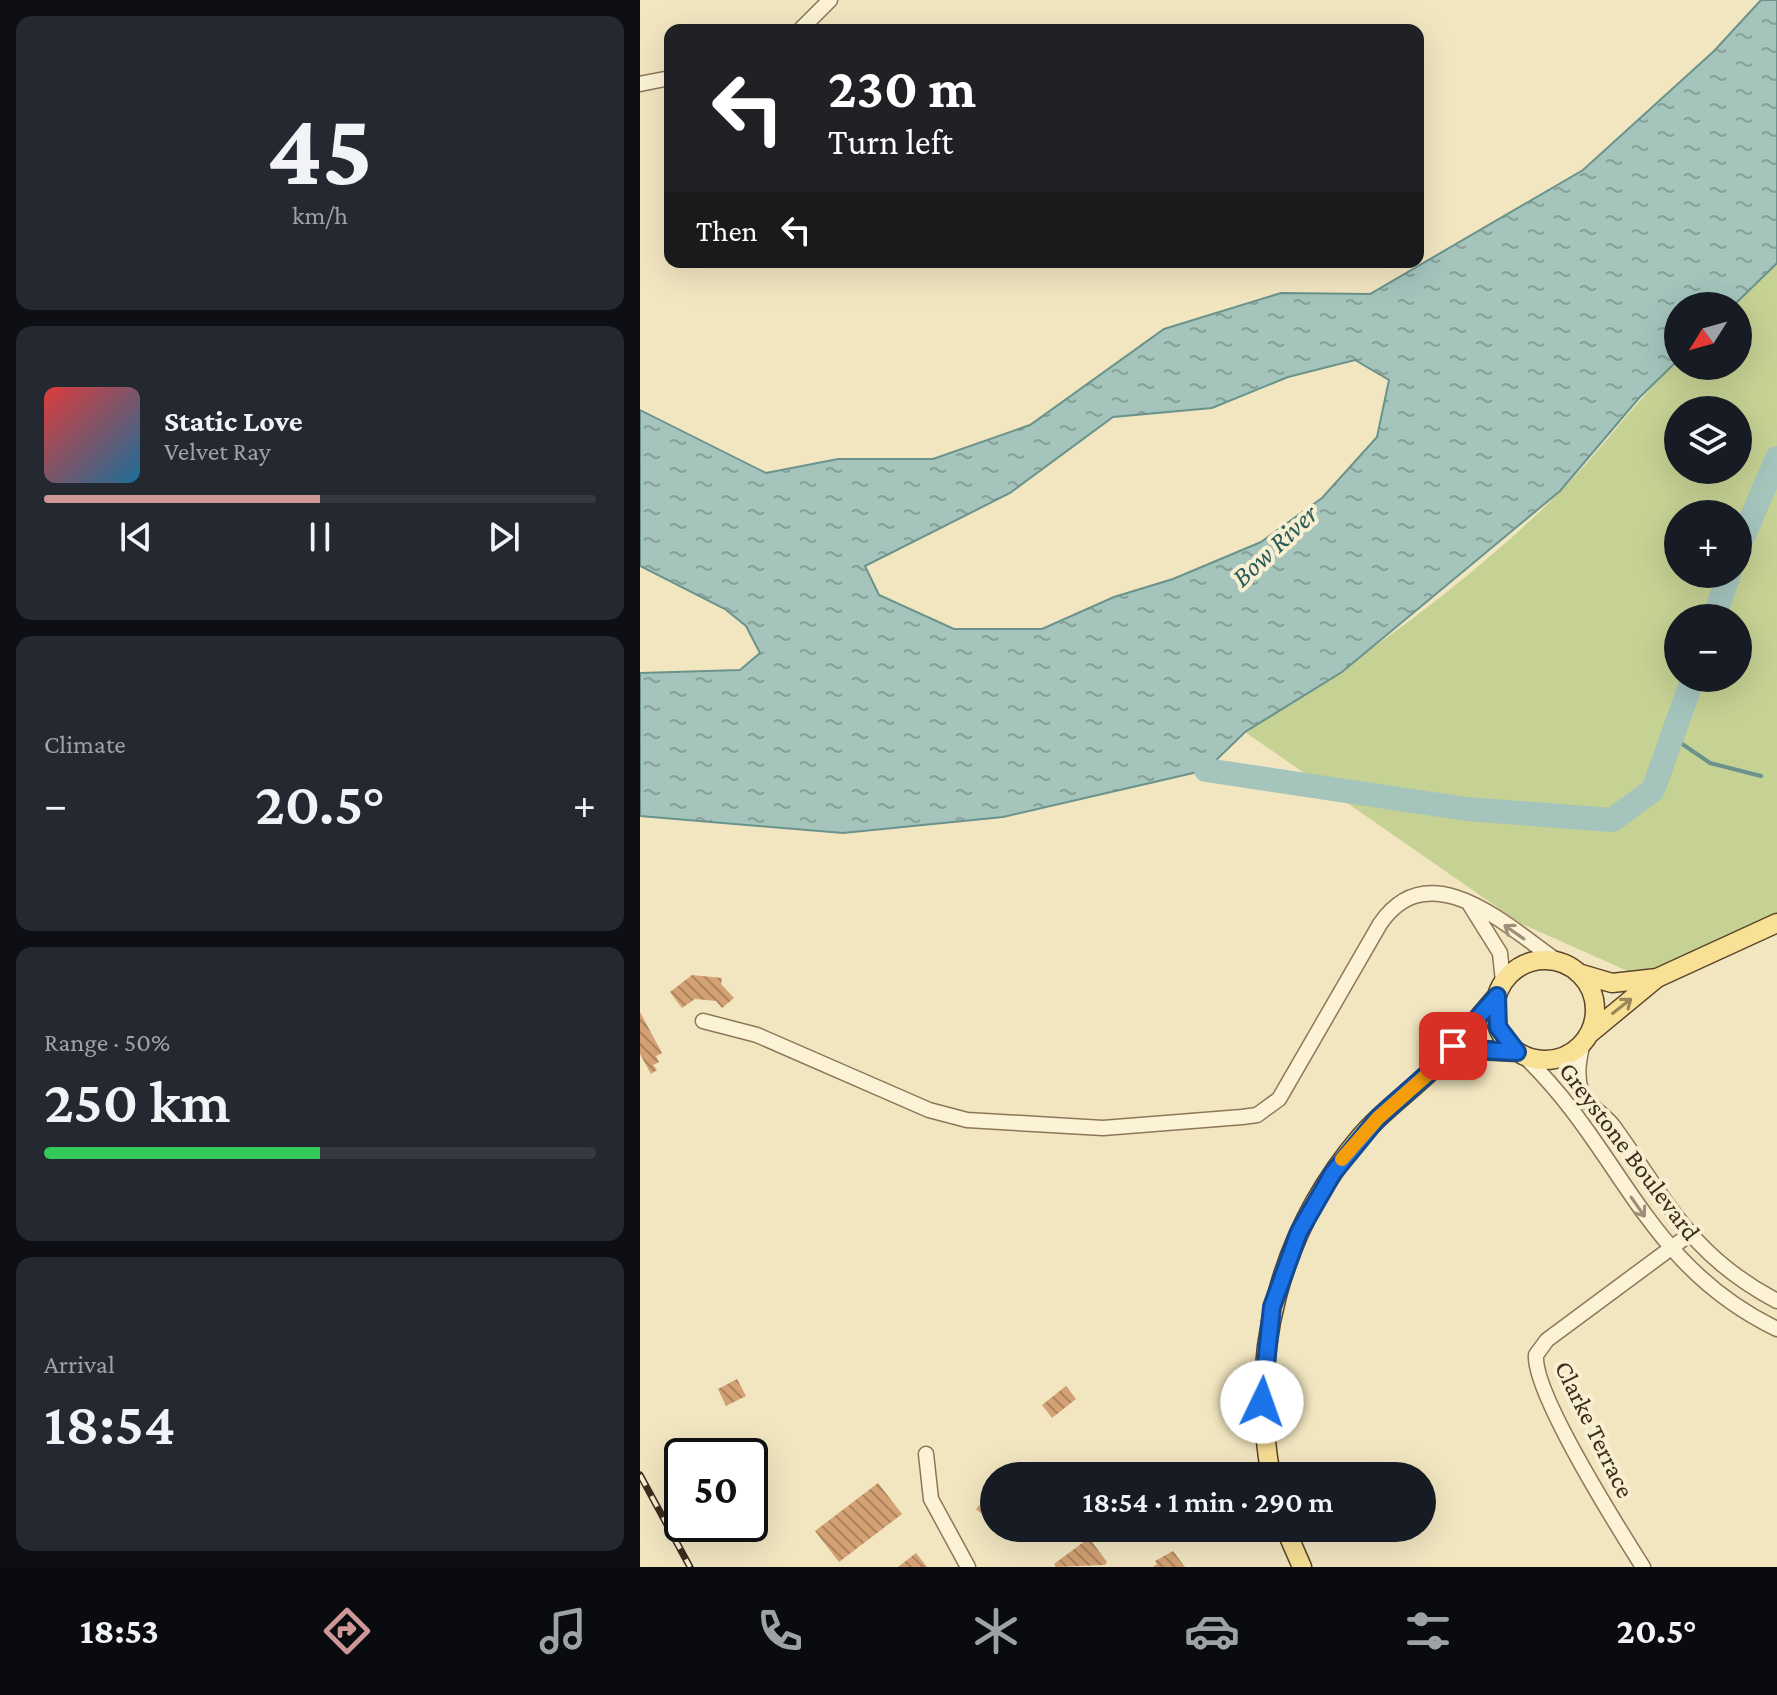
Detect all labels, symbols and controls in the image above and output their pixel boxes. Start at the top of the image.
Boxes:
icon: left [696,56,800,160]
text: 230 m [828,57,976,119]
text: 45 [267,91,373,206]
text: Turn left [828,122,953,162]
text: km/h [292,201,348,230]
icon: left [774,208,818,252]
text: Then [696,214,758,247]
north arrow [1664,292,1752,380]
map controls [1664,292,1752,692]
button: layers [1664,396,1752,484]
text: Static Love [164,404,303,437]
text: Velvet Ray [164,437,271,466]
water label: Bow River [1225,497,1324,593]
button: + [1664,500,1752,588]
icon: previous [114,515,158,559]
icon: pause [298,515,342,559]
icon: next [482,515,526,559]
button: − [1664,604,1752,692]
text: Climate [44,730,126,759]
text: 20.5° [255,770,385,837]
text: − [44,780,67,828]
text: + [573,780,596,828]
one-way arrow [1504,924,1526,940]
one-way arrow [1611,997,1632,1015]
pin [1419,1012,1487,1080]
icon: arrive [1431,1024,1475,1068]
text: Range · 50% [44,1028,170,1057]
street label: Greystone Boulevard [1553,1057,1706,1246]
text: 250 km [44,1068,231,1135]
one-way arrow [1629,1195,1646,1217]
text: Arrival [44,1350,115,1379]
street label: Clarke Terrace [1549,1356,1640,1502]
position arrow [1220,1360,1304,1444]
text: 18:54 [44,1390,176,1457]
speed limit sign: 50 [664,1438,768,1542]
text: 18:54 · 1 min · 290 m [1083,1485,1333,1518]
icon: directions [319,1603,375,1659]
icon: music [535,1603,591,1659]
icon: phone [752,1603,808,1659]
icon: climate [968,1603,1024,1659]
icon: car [1184,1603,1240,1659]
icon: filters [1400,1603,1456,1659]
text: 18:53 [80,1611,159,1651]
text: 20.5° [1617,1611,1697,1651]

